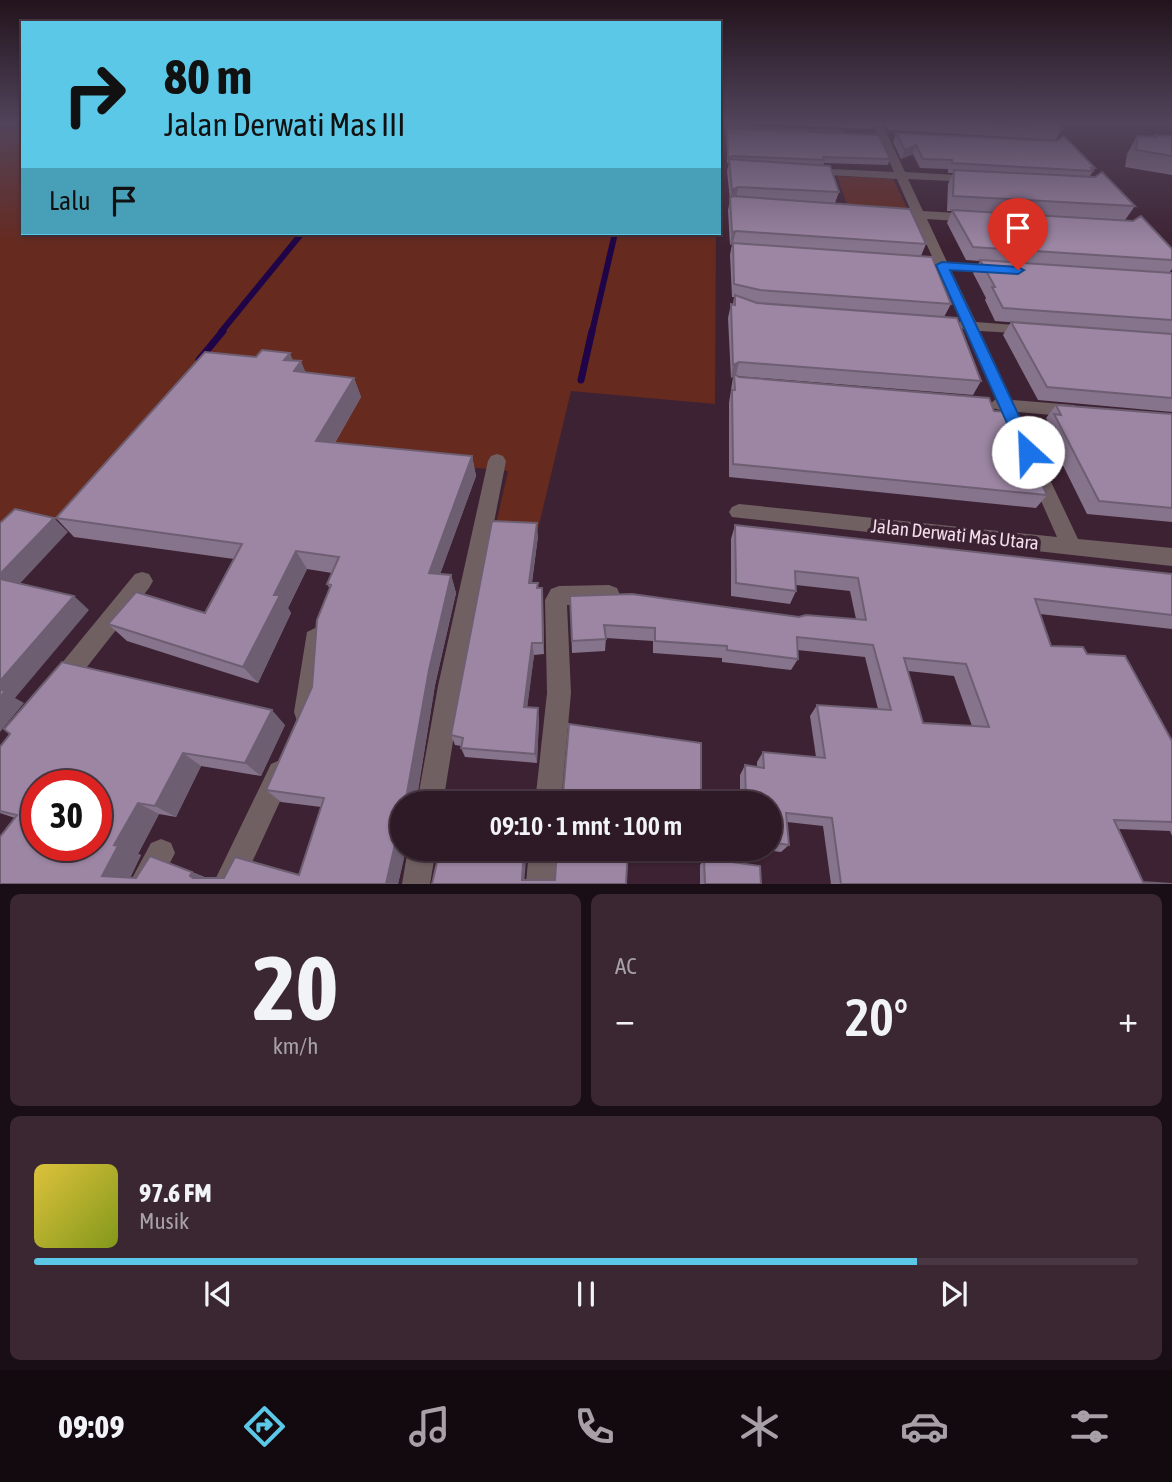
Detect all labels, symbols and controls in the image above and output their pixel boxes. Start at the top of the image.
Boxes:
text: 80 m [164,48,252,104]
icon: right [49,49,140,140]
text: Jalan Derwati Mas III [164,106,405,143]
icon: arrive [105,182,143,220]
text: Lalu [49,186,91,216]
pin [988,198,1048,270]
icon: arrive [999,209,1037,247]
position arrow [991,415,1065,489]
street label: Jalan Derwati Mas Utara [870,514,1040,554]
speed limit sign: 30 [21,770,112,861]
text: 09:10 · 1 mnt · 100 m [490,811,682,841]
text: 20 [253,935,338,1039]
text: AC [615,953,637,979]
text: 20° [845,987,908,1047]
text: − [615,997,635,1040]
text: + [1118,997,1138,1040]
text: km/h [273,1033,318,1059]
text: 97.6 FM [139,1178,212,1208]
text: Musik [139,1208,189,1234]
icon: previous [199,1275,237,1313]
icon: pause [567,1275,605,1313]
icon: next [935,1275,973,1313]
icon: directions [240,1402,289,1451]
icon: music [405,1402,454,1451]
icon: phone [570,1402,619,1451]
icon: climate [735,1402,784,1451]
icon: car [900,1402,949,1451]
icon: filters [1065,1402,1114,1451]
text: 09:09 [58,1408,124,1445]

